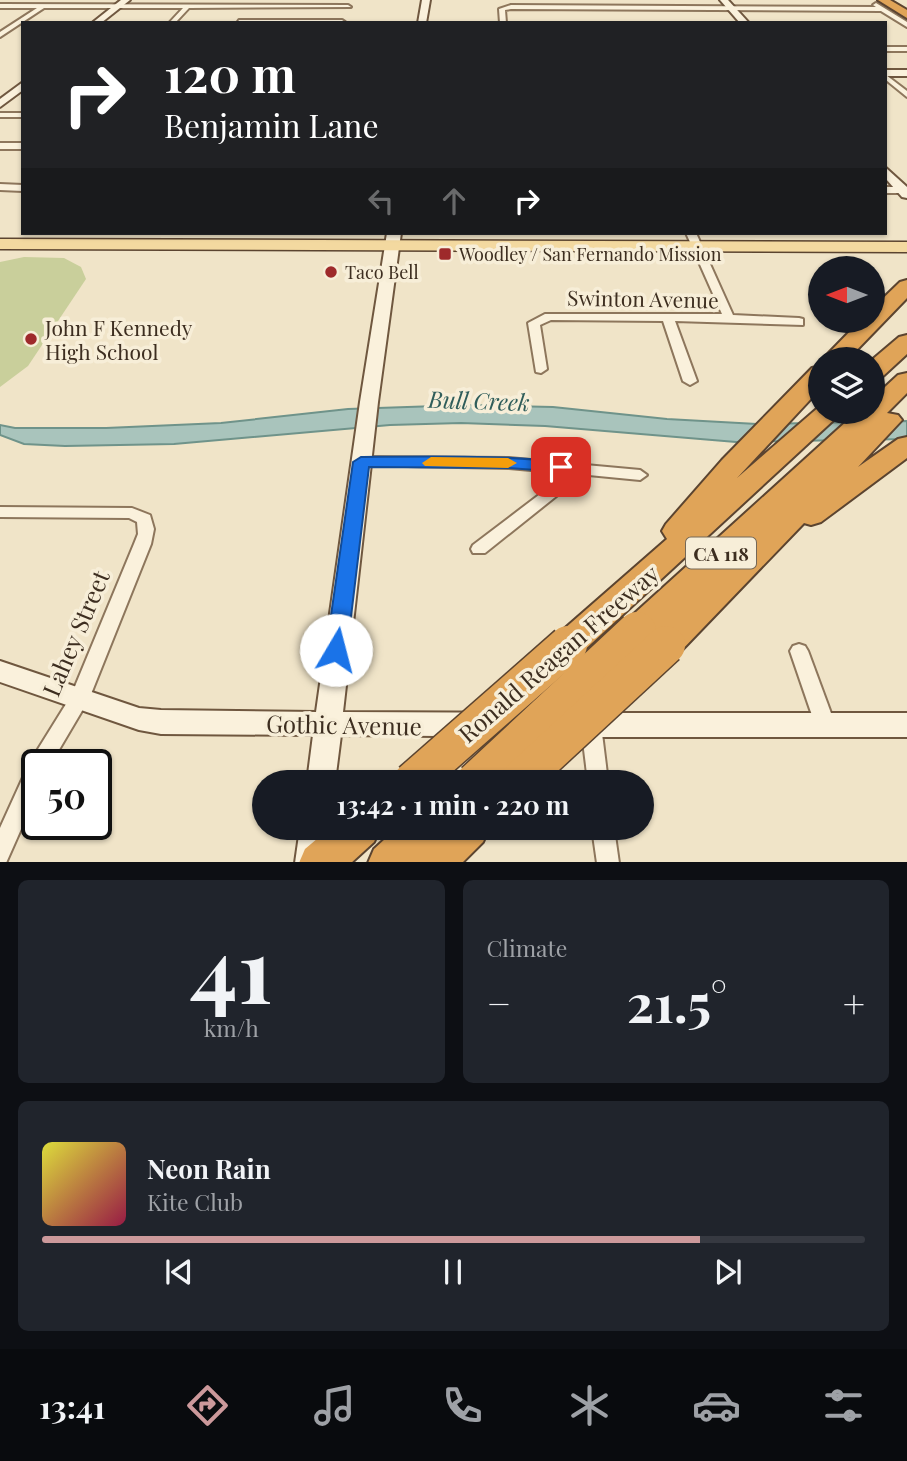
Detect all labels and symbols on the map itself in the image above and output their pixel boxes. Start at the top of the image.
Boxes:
place label: Woodley / San Fernando Mission [458,242,722,266]
marker: Woodley / San Fernando Mission [437,246,453,262]
north arrow [808,256,886,332]
place label: Taco Bell [345,260,419,284]
marker: Taco Bell [323,264,339,280]
street label: Swinton Avenue [567,283,719,313]
place label: John F Kennedy High School [44,313,193,365]
marker: John F Kennedy High School [23,331,39,347]
water label: Bull Creek [427,383,530,417]
pin [531,437,591,497]
road number: CA 118 [686,538,756,568]
street label: Ronald Reagan Freeway [451,557,665,749]
street label: Lahey Street [34,565,116,701]
position arrow [299,613,373,687]
street label: Gothic Avenue [266,707,422,741]
speed limit sign: 50 [21,749,112,840]

